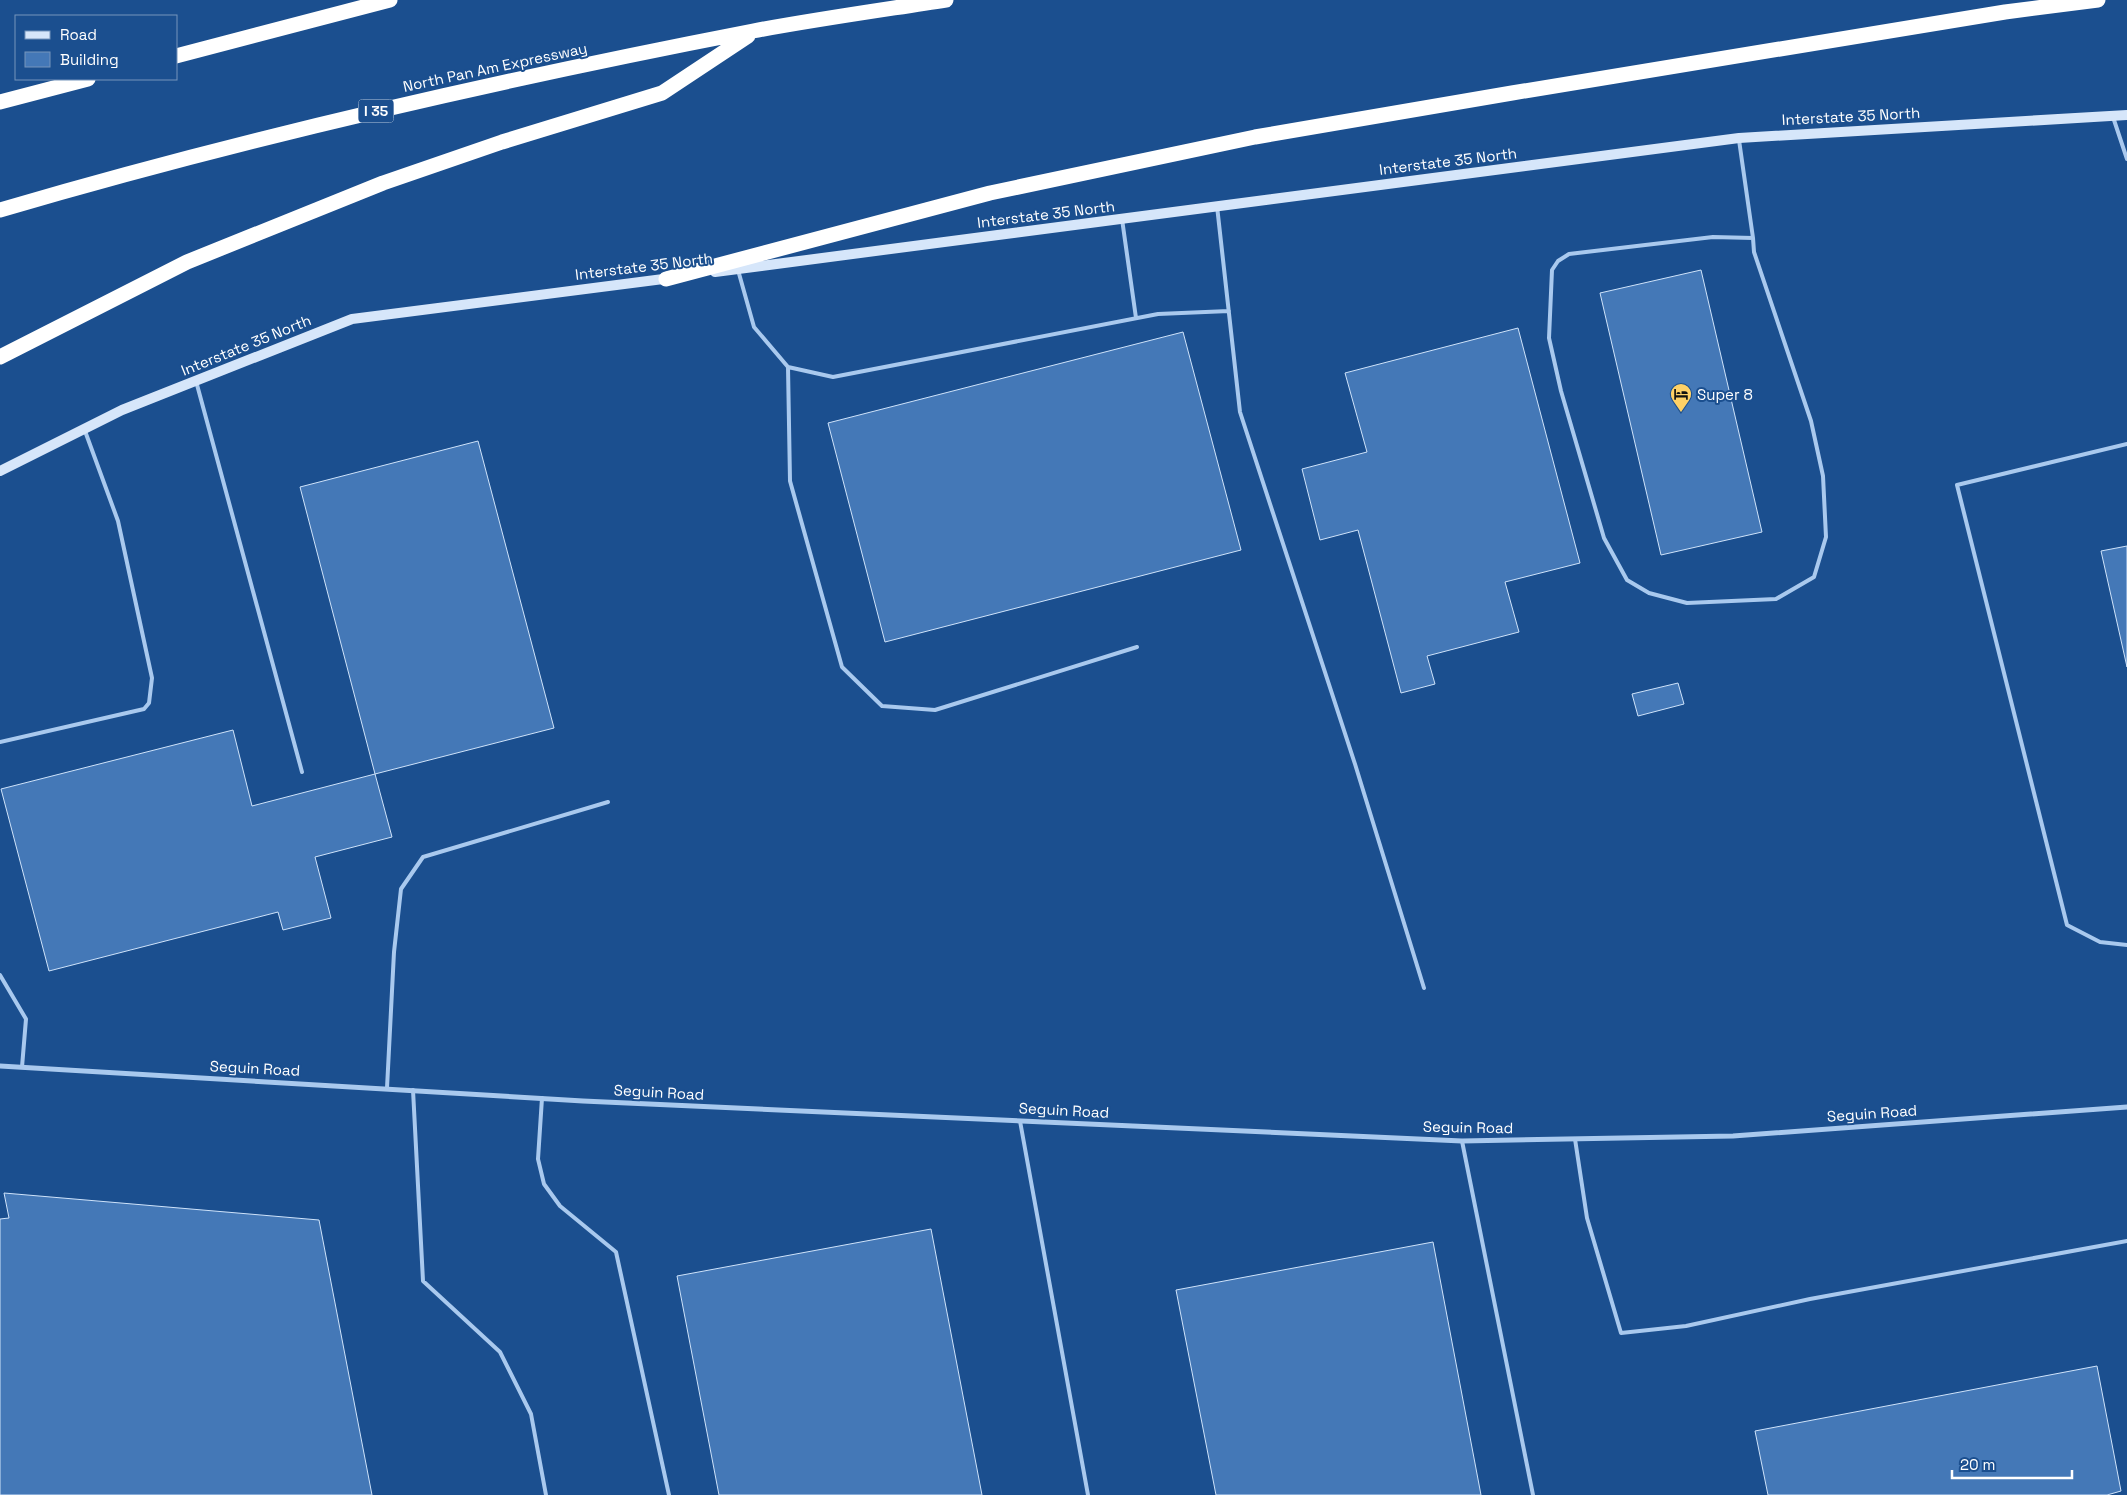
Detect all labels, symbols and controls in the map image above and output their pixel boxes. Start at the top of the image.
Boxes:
legend [15,15,178,80]
text: Road [60,25,97,44]
street label: North Pan Am Expressway [401,38,589,96]
text: Building [60,50,119,69]
road number: I 35 [358,100,394,122]
street label: Interstate 35 North [1781,103,1921,129]
street label: Interstate 35 North [1378,143,1518,179]
street label: Interstate 35 North [976,196,1116,232]
street label: Interstate 35 North [574,248,714,284]
street label: Interstate 35 North [178,310,314,380]
hotel icon: Super 8 [1669,382,1693,413]
place label: Super 8 [1697,385,1753,404]
street label: Seguin Road [209,1056,301,1080]
street label: Seguin Road [613,1080,705,1104]
street label: Seguin Road [1018,1098,1110,1122]
street label: Seguin Road [1826,1100,1918,1126]
street label: Seguin Road [1423,1117,1513,1137]
scale bar [1952,1448,2072,1480]
text: 20 m [1960,1455,1995,1474]

